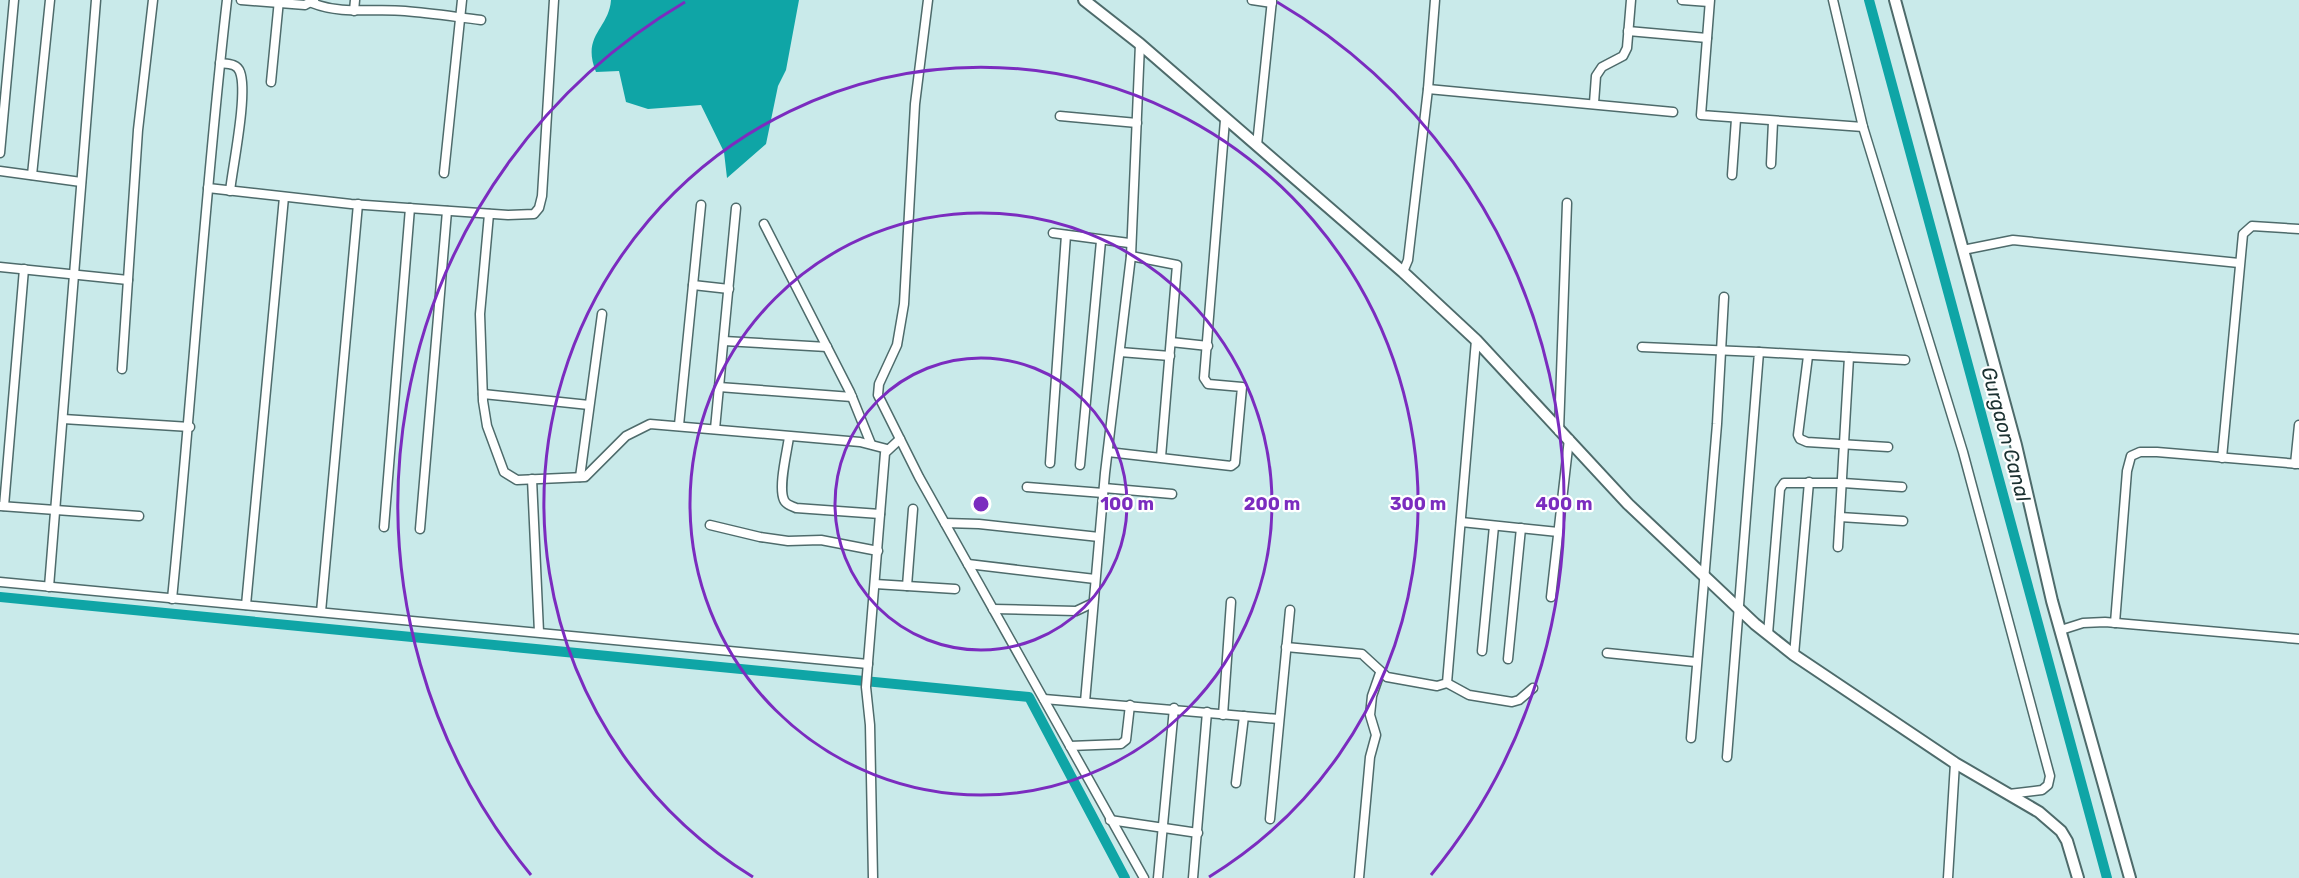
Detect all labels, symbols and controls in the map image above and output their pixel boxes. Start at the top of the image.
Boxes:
water label: Gurgaon Canal [1976,364,2036,505]
text: 100 m [1100,493,1154,515]
text: 200 m [1244,493,1300,515]
text: 300 m [1390,493,1446,515]
text: 400 m [1535,493,1593,515]
centre of rings [971,494,991,514]

